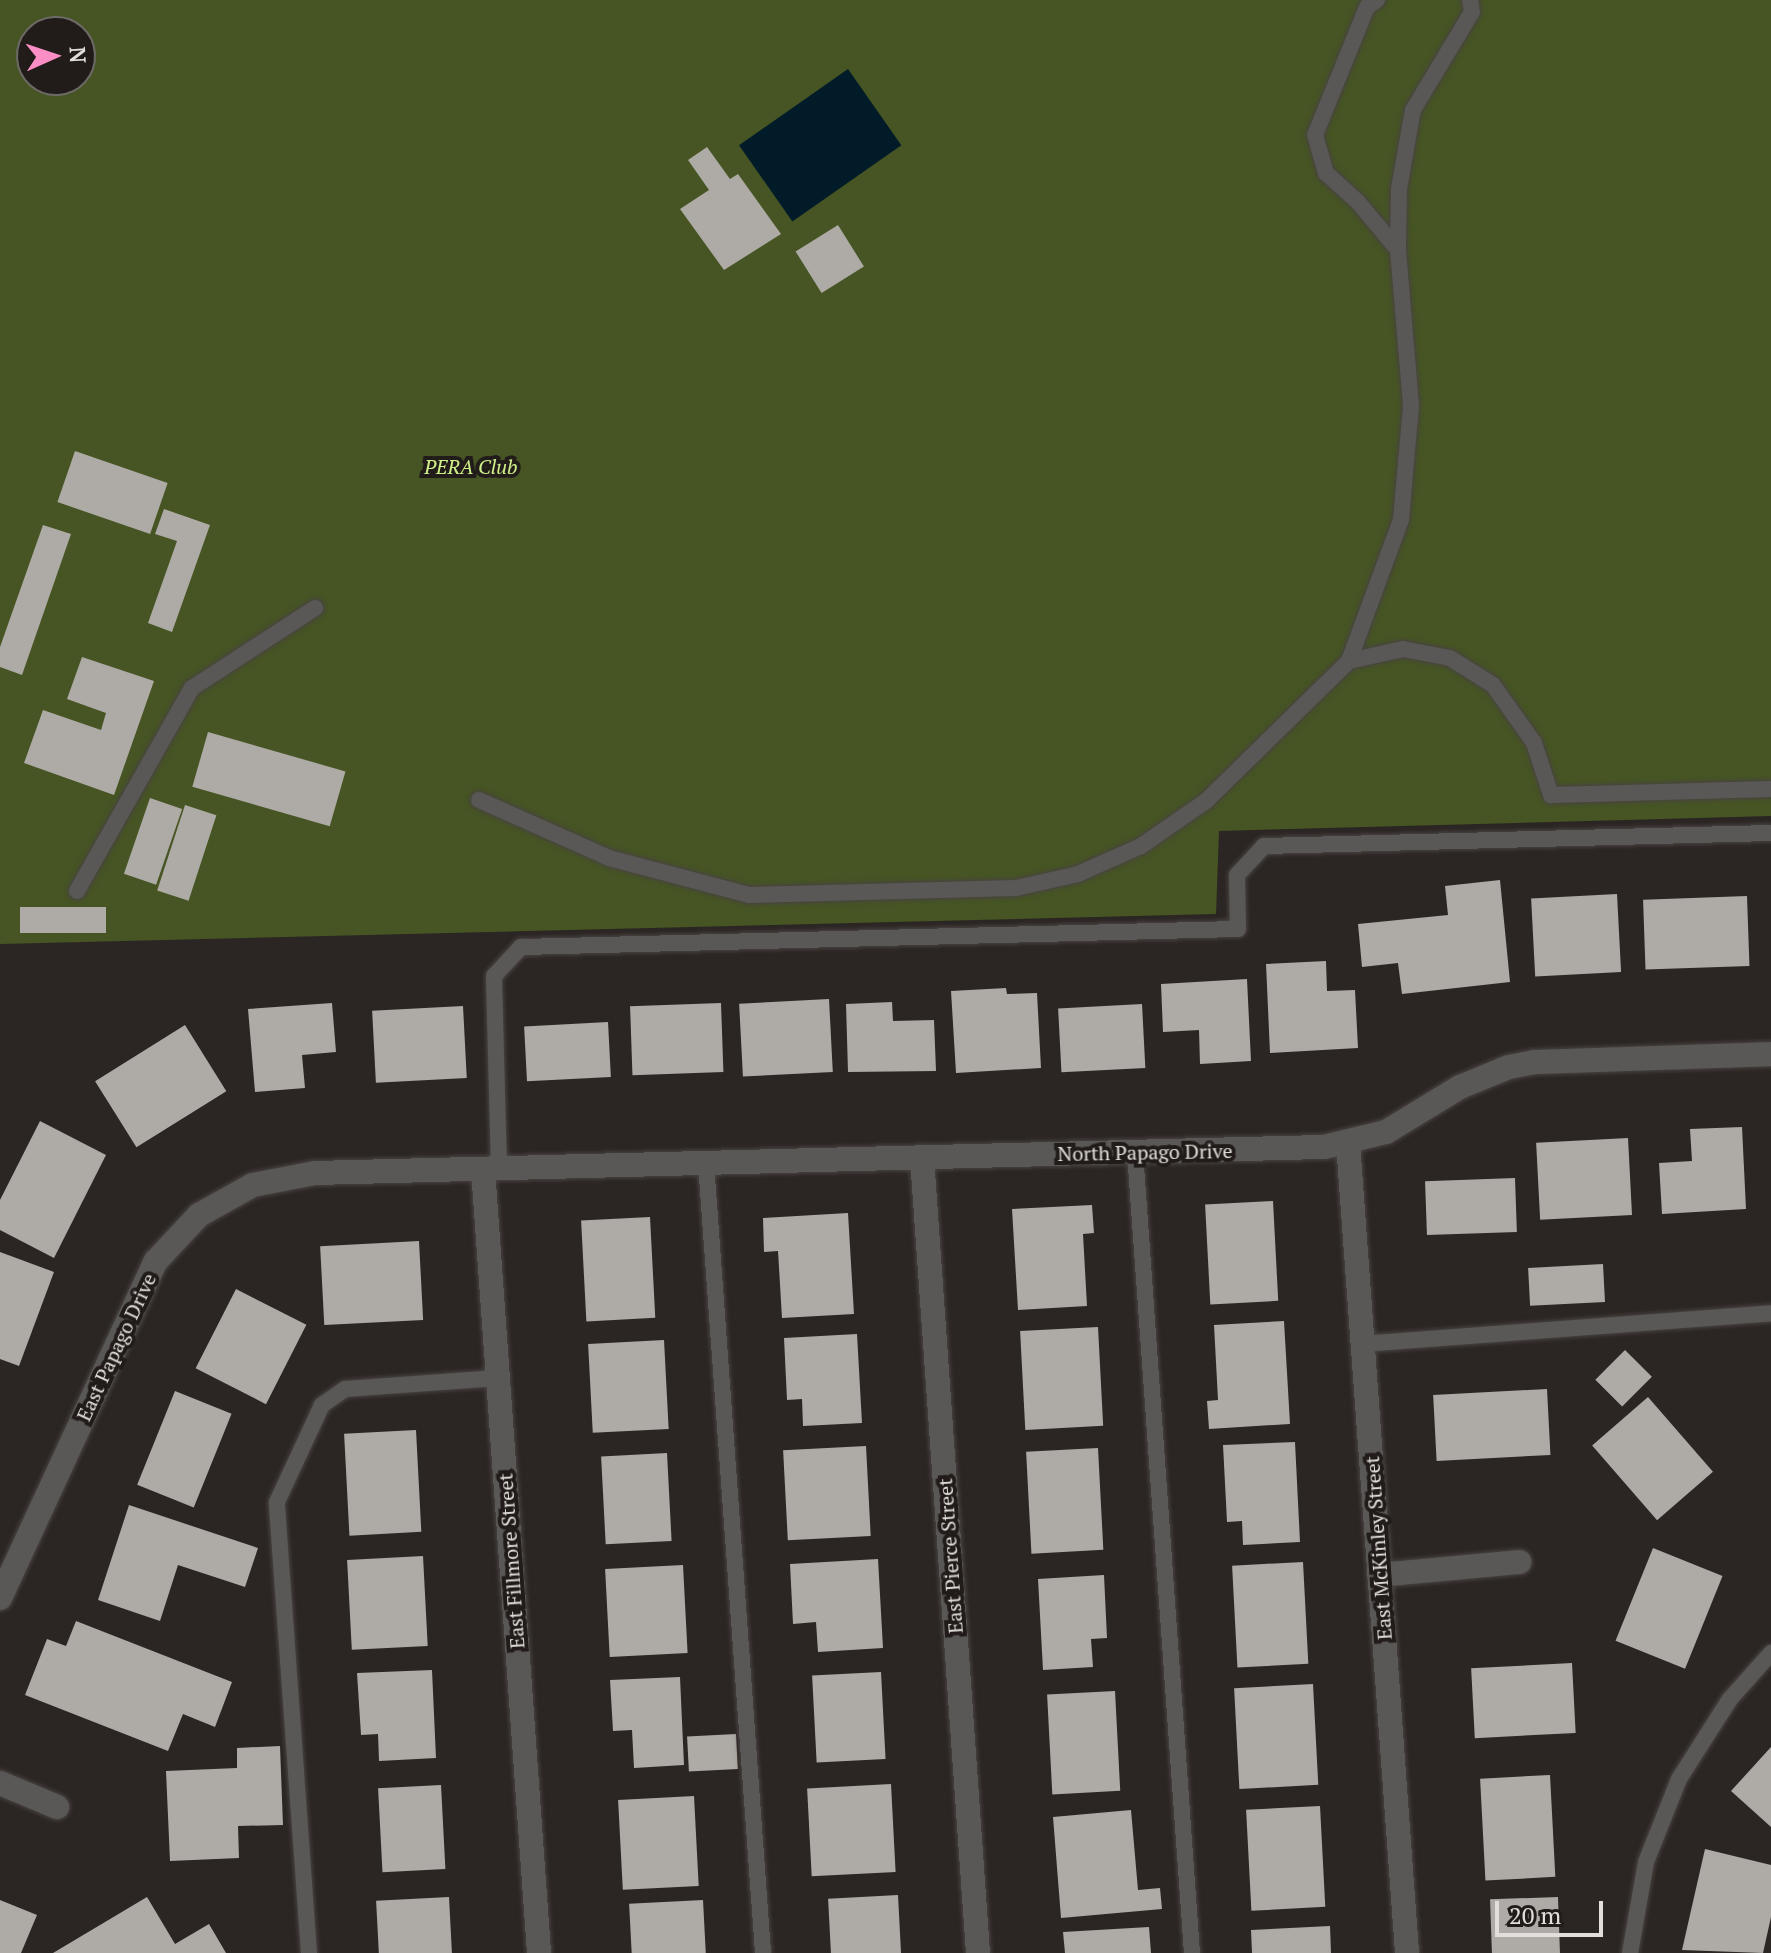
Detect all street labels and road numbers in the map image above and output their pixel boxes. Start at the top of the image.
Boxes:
street label: North Papago Drive [1057,1138,1233,1166]
street label: East Papago Drive [71,1269,161,1425]
street label: East McKinley Street [1360,1455,1396,1641]
street label: East Fillmore Street [493,1472,529,1650]
street label: East Pierce Street [933,1478,967,1634]

